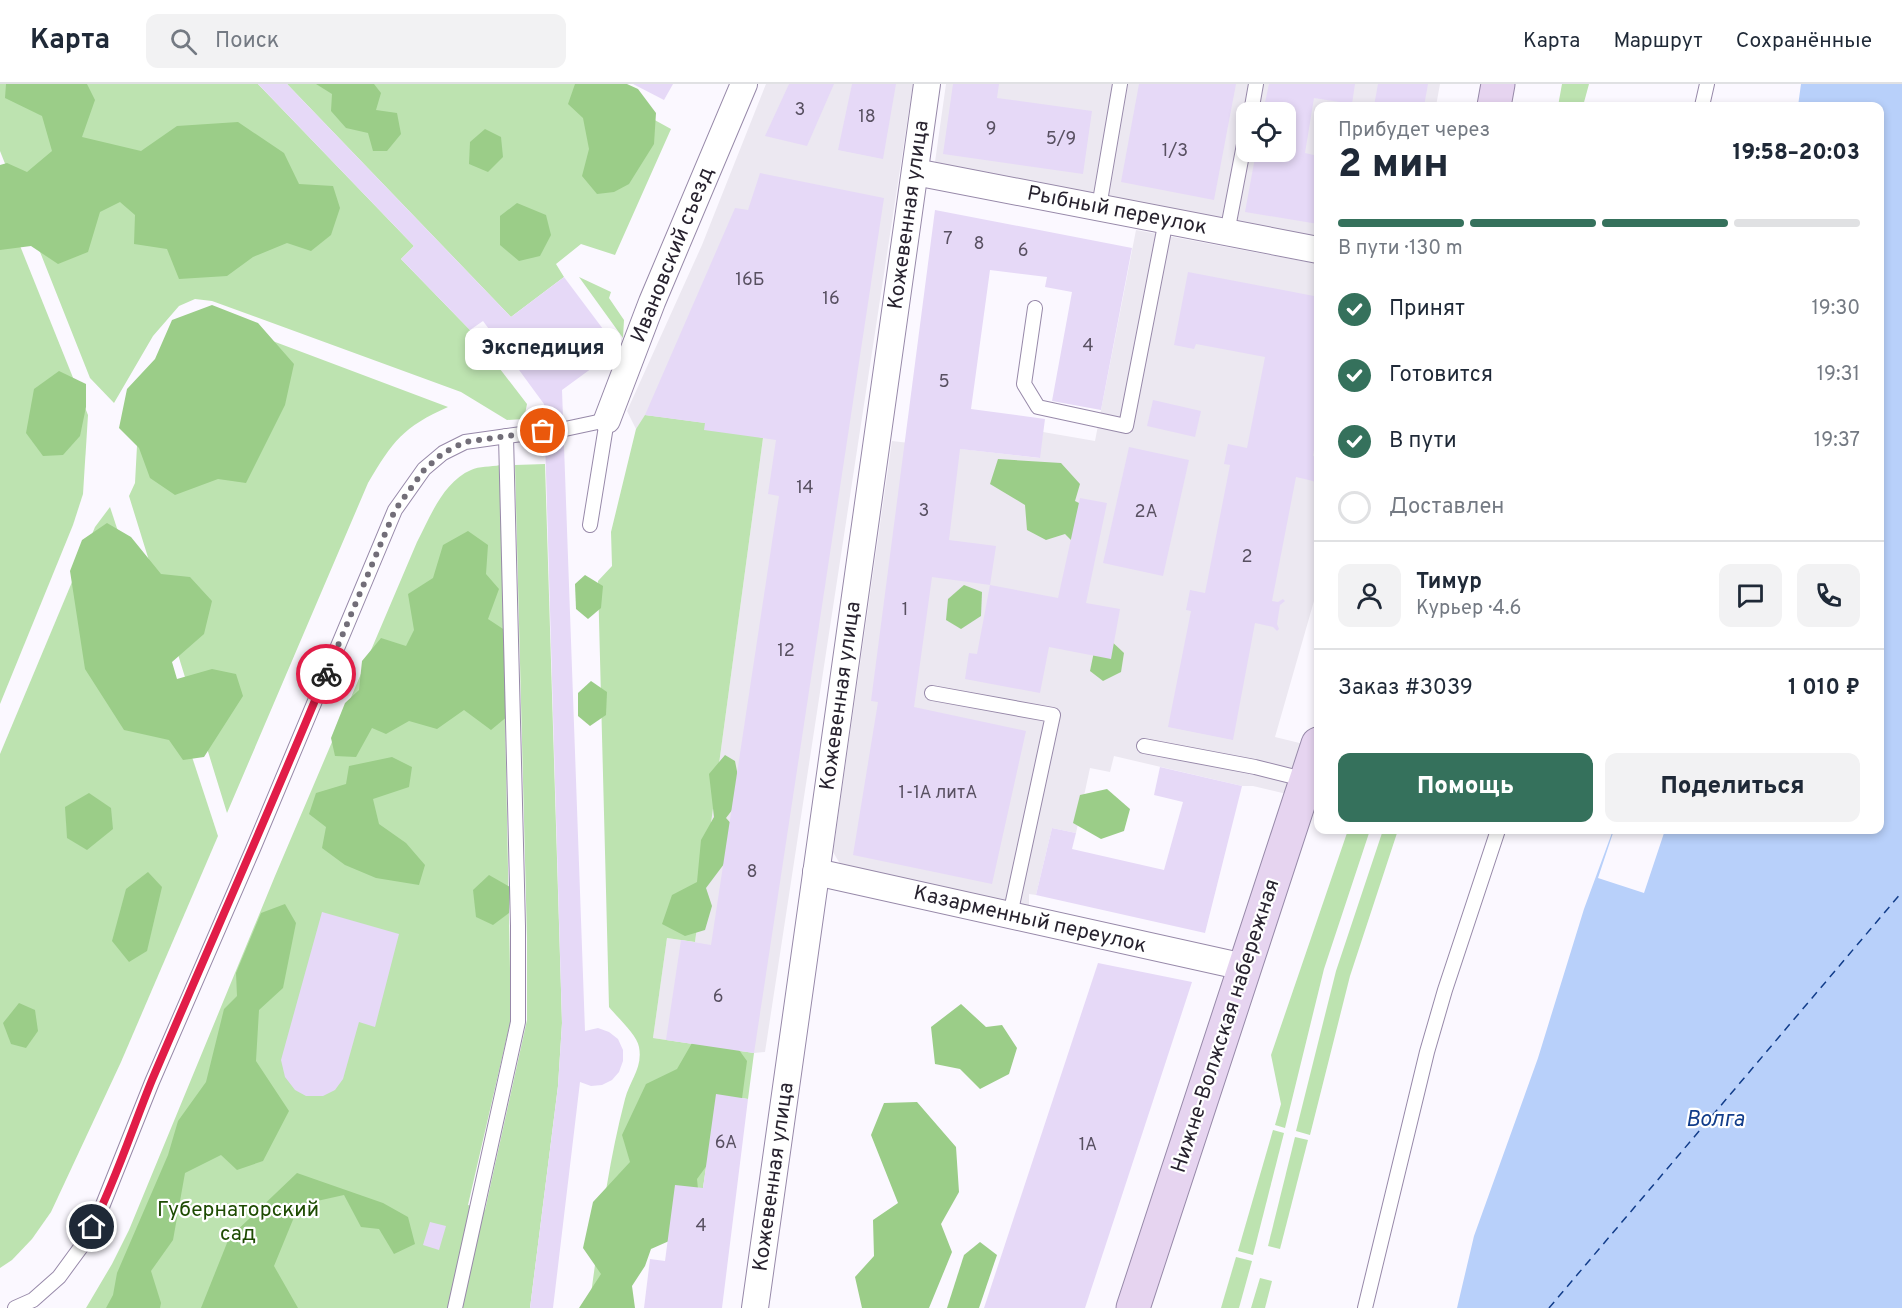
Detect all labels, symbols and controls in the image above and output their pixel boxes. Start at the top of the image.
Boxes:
search box [146,14,566,68]
text: Карта [30,23,110,59]
icon: search [167,25,200,58]
text: Поиск [215,28,279,55]
text: Карта [1523,28,1580,55]
text: Маршрут [1613,28,1703,55]
text: Сохранённые [1736,28,1872,55]
house number: 3 [795,99,805,122]
map controls [1236,102,1296,162]
button: locate [1236,102,1296,162]
house number: 18 [858,106,876,129]
house number: 9 [986,118,996,141]
text: Прибудет через [1338,118,1490,144]
street label: Кожевенная улица [882,119,936,311]
house number: 5/9 [1046,128,1076,151]
house number: 1/3 [1162,140,1188,163]
text: 19:58–20:03 [1732,140,1860,167]
text: 2 мин [1338,142,1449,191]
street label: Ивановский съезд [625,163,721,347]
street label: Рыбный переулок [1025,180,1209,242]
house number: 7 [943,228,953,251]
house number: 8 [974,233,985,256]
text: В пути · 130 m [1338,236,1463,262]
house number: 6 [1018,240,1028,263]
house number: 16Б [735,269,765,292]
house number: 16 [822,288,840,311]
icon: check [1338,293,1371,326]
text: Принят [1389,296,1465,323]
text: 19:30 [1811,296,1860,322]
callout: Экспедиция [465,329,621,371]
house number: 4 [1082,335,1094,358]
text: Экспедиция [482,336,604,362]
icon: check [1338,359,1371,392]
text: Готовится [1389,362,1493,389]
text: 19:31 [1817,362,1860,388]
house number: 5 [938,371,950,394]
pin [517,405,568,456]
icon: bag [526,414,559,447]
icon: check [1338,425,1371,458]
text: В пути [1389,428,1457,455]
text: 19:37 [1814,428,1860,454]
house number: 14 [796,477,814,500]
text: Доставлен [1389,494,1504,521]
house number: 3 [919,500,929,523]
house number: 2А [1134,501,1158,524]
house number: 2 [1241,546,1253,569]
button: person [1338,564,1401,627]
button: chat [1719,564,1782,627]
button: phone [1797,564,1860,627]
text: Тимур [1416,569,1482,596]
text: Курьер · 4.6 [1416,596,1521,622]
house number: 1 [902,599,908,622]
street label: Кожевенная улица [814,600,868,792]
house number: 12 [777,640,795,663]
courier [296,644,356,704]
icon: bike [310,658,343,691]
text: Заказ #3039 [1338,675,1473,702]
text: 1 010 ₽ [1788,675,1860,702]
button: Помощь [1338,753,1593,822]
button: Поделиться [1605,753,1860,822]
house number: 1-1А литА [899,782,977,805]
house number: 8 [747,861,758,884]
street label: Нижне-Волжская набережная [1166,876,1286,1176]
street label: Казарменный переулок [911,880,1149,960]
house number: 6 [713,986,723,1009]
street label: Кожевенная улица [747,1081,801,1273]
water label: Волга [1686,1107,1745,1134]
house number: 6А [715,1132,737,1155]
house number: 1А [1079,1134,1097,1157]
park label: Губернаторский сад [157,1197,319,1248]
pin [66,1201,117,1252]
icon: home [75,1210,108,1243]
house number: 4 [695,1215,707,1238]

